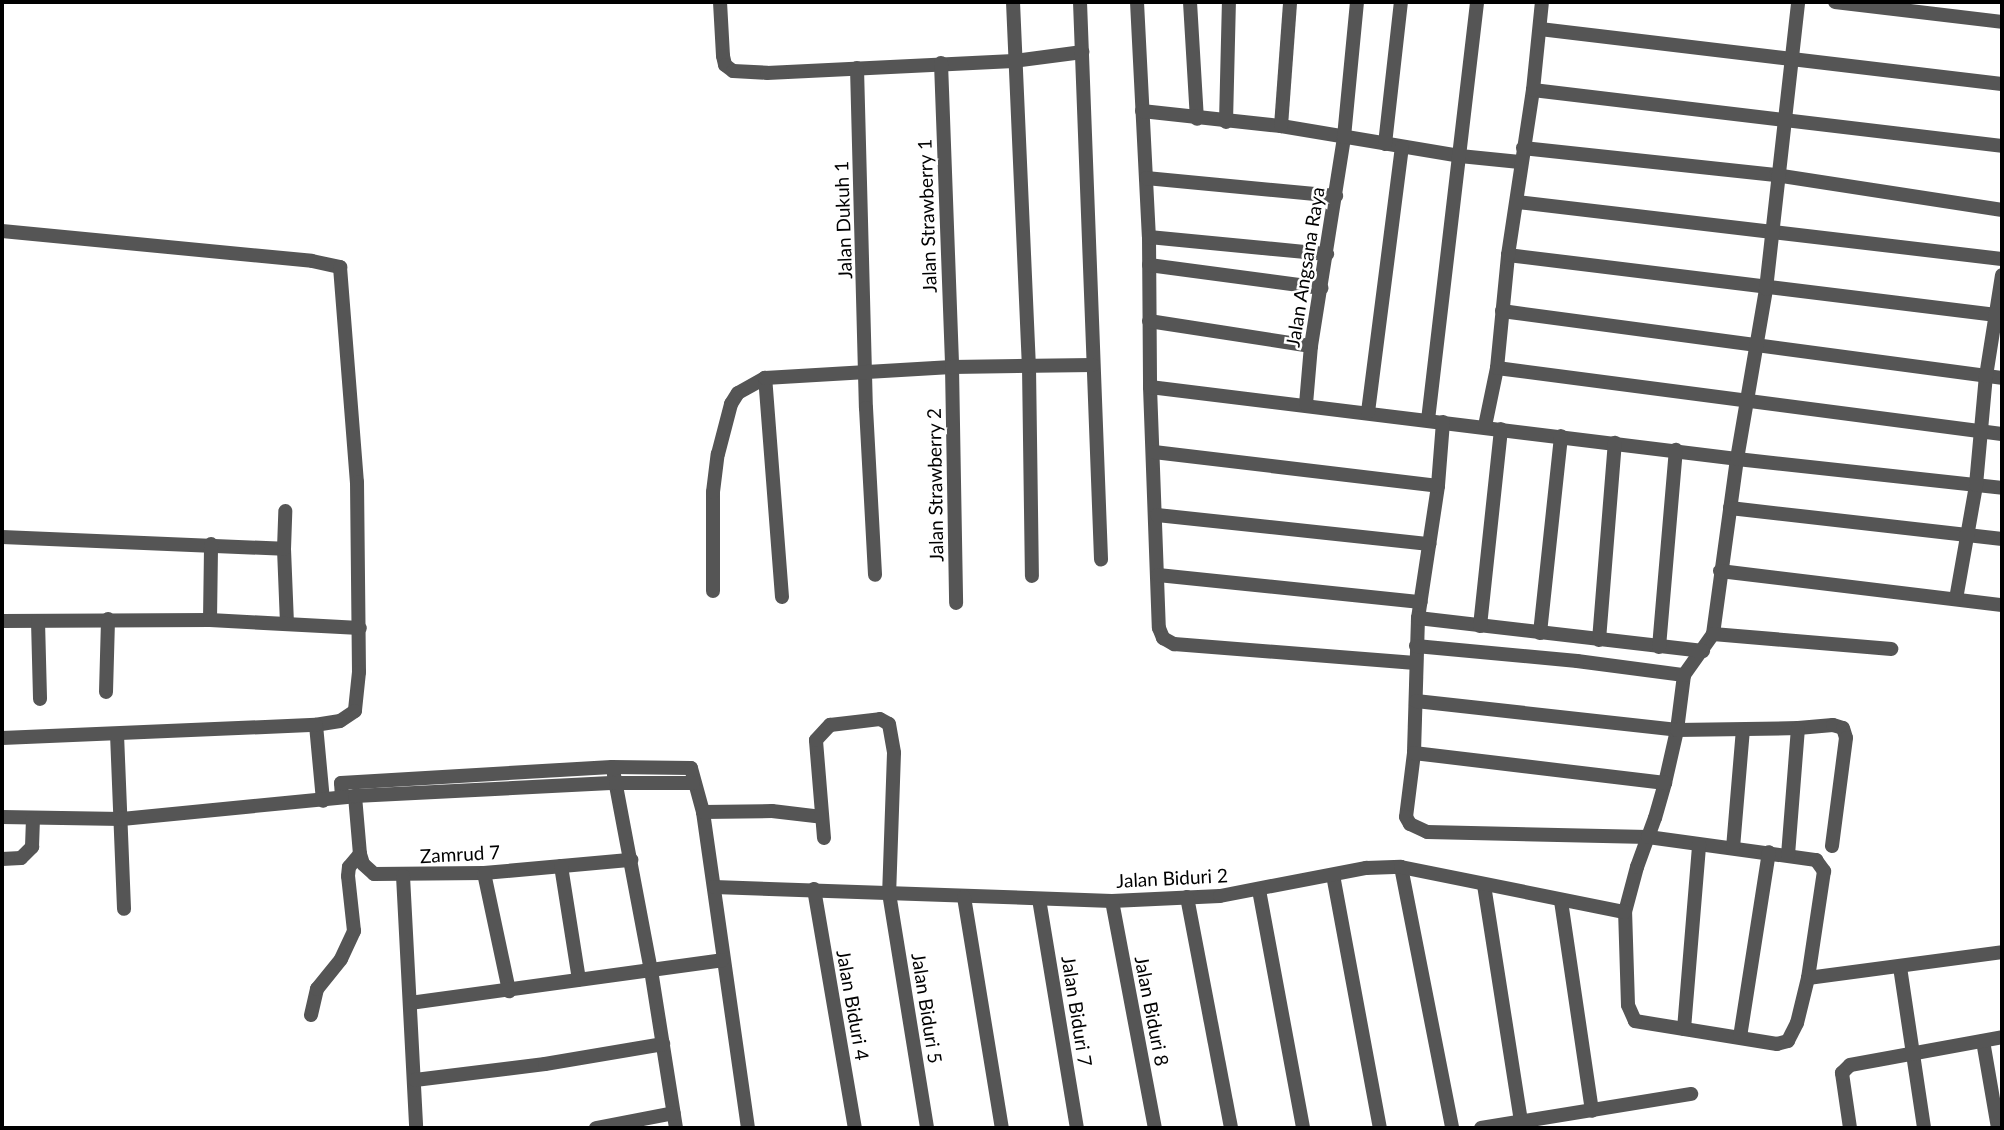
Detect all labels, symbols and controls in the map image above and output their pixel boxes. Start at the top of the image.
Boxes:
street label: Jalan Strawberry 1 [913,138,941,294]
street label: Jalan Dukuh 1 [830,161,856,279]
street label: Jalan Angsana Raya [1281,185,1329,349]
street label: Jalan Strawberry 2 [922,408,948,562]
street label: Zamrud 7 [419,841,501,867]
street label: Jalan Biduri 2 [1116,864,1228,892]
street label: Jalan Biduri 4 [832,948,874,1062]
street label: Jalan Biduri 5 [907,951,947,1065]
street label: Jalan Biduri 7 [1057,954,1097,1068]
street label: Jalan Biduri 8 [1130,954,1174,1068]

